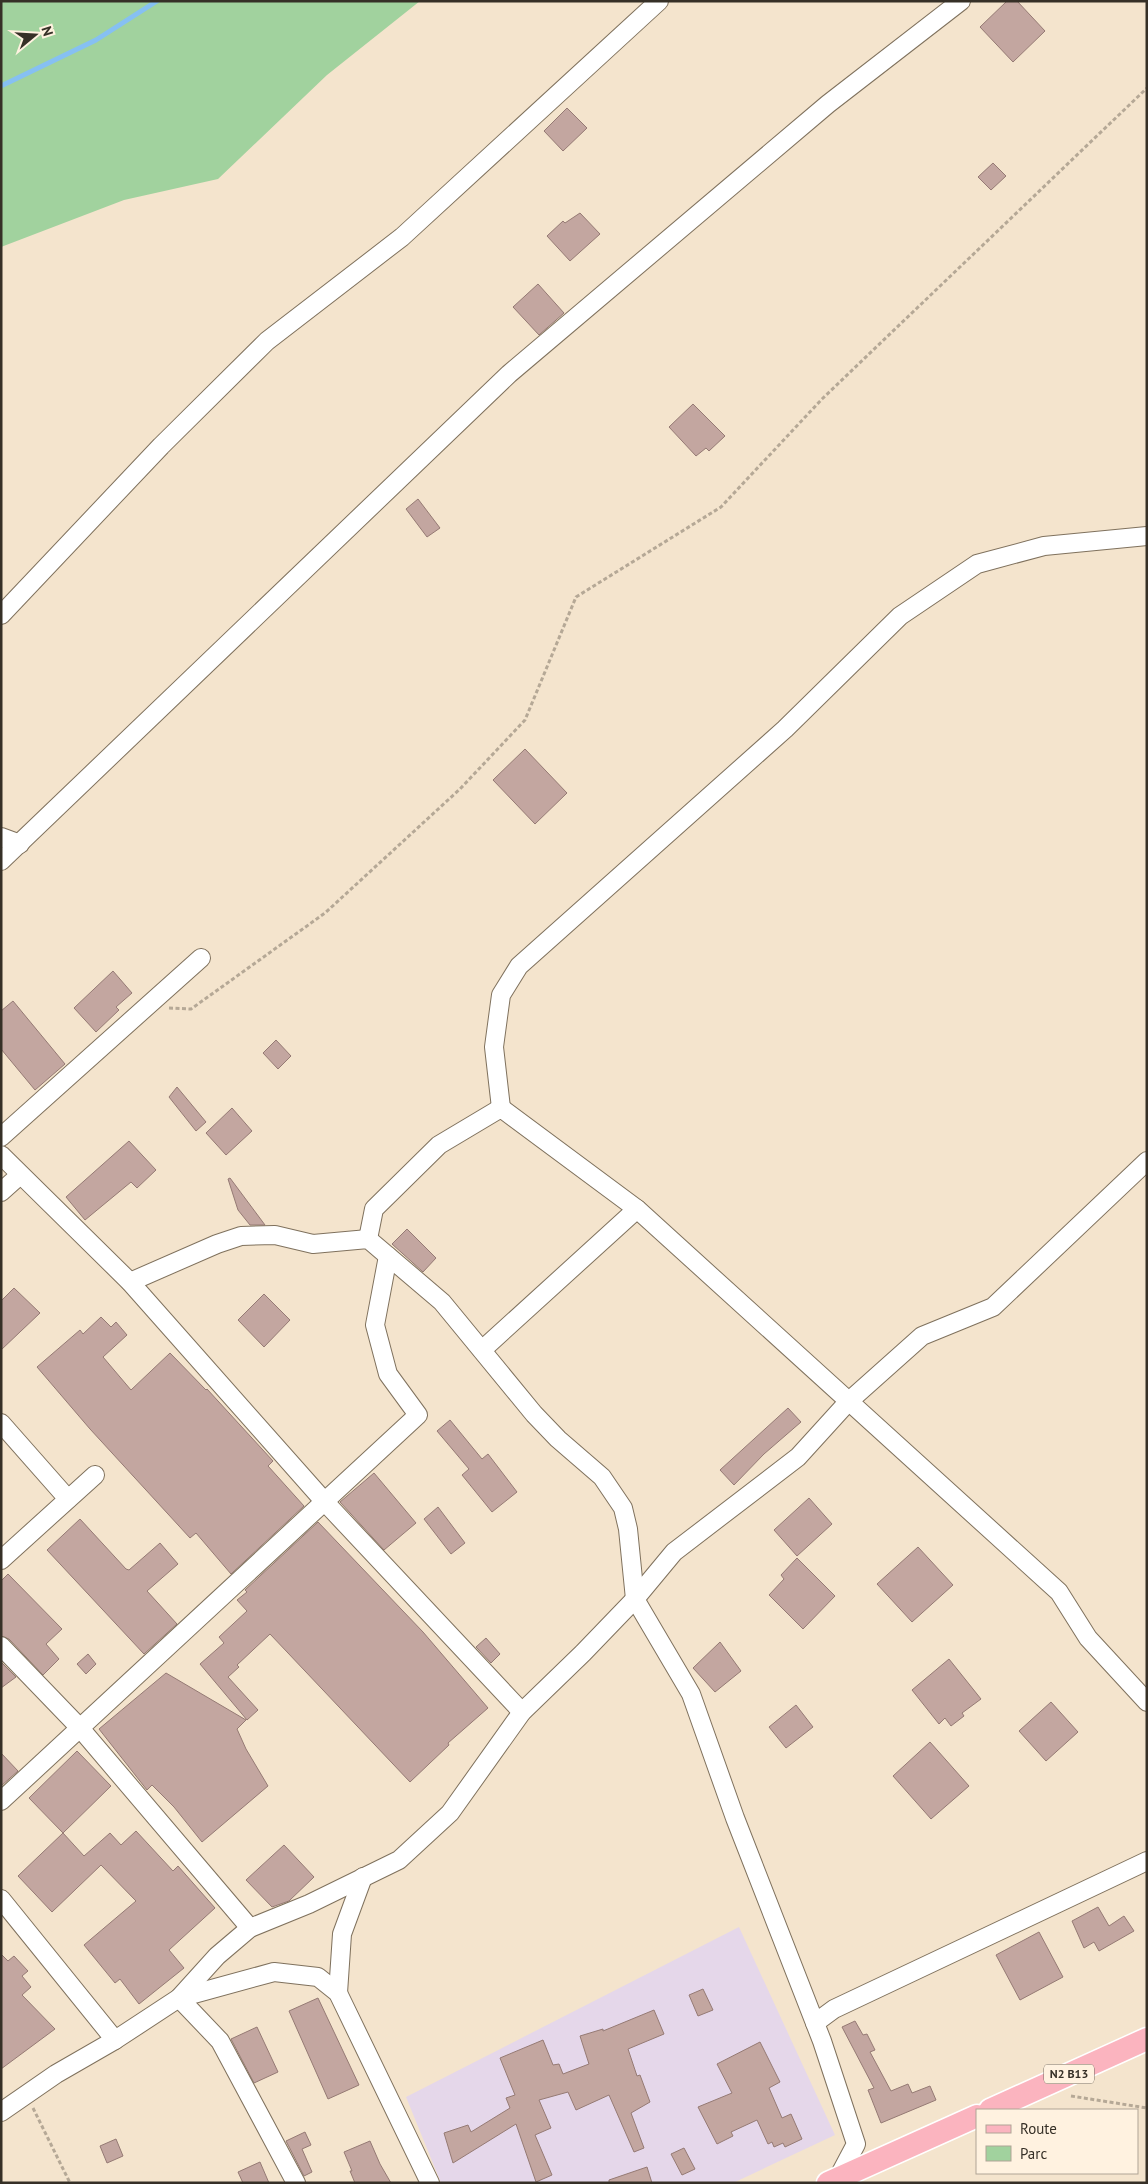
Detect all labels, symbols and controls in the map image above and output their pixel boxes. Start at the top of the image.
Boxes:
north arrow [10,10,60,60]
text: N [37,24,57,38]
road number: N2 B13 [1044,2064,1094,2084]
legend [976,2109,1138,2174]
text: Route [1020,2119,1057,2138]
text: Parc [1020,2144,1047,2163]

